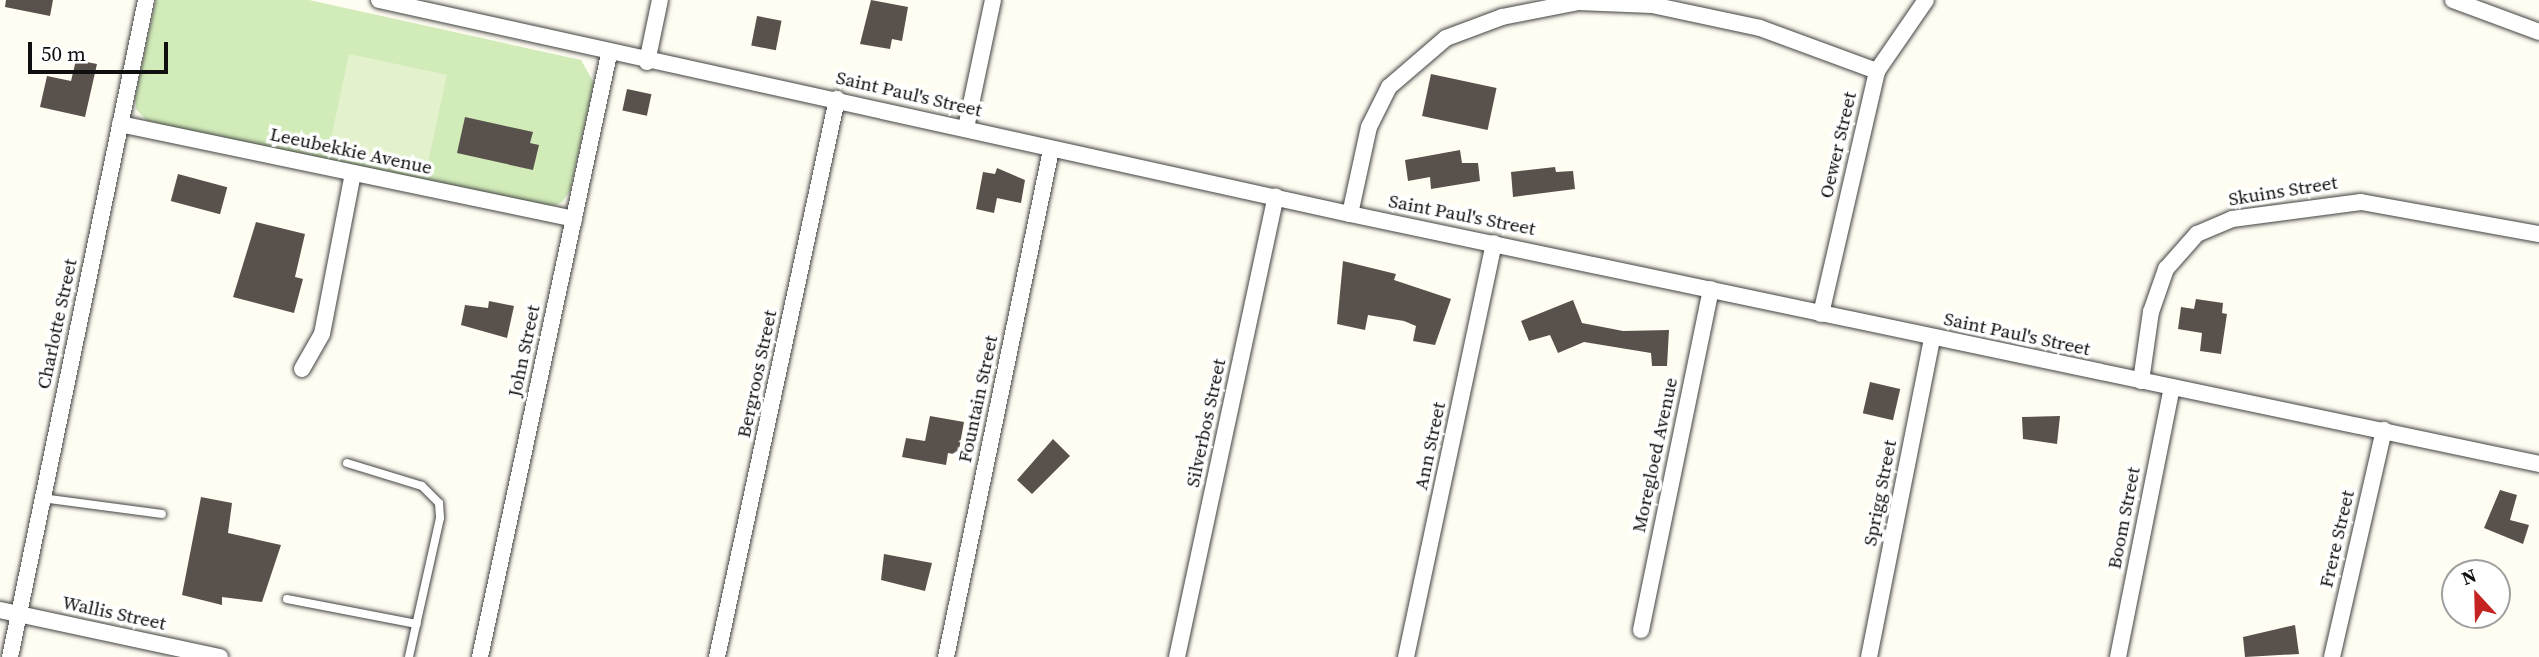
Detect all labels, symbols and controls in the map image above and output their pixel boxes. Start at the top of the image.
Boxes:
scale bar [32,28,172,72]
text: 50 m [41,39,86,68]
street label: Saint Paul's Street [834,66,984,122]
street label: Oewer Street [1815,90,1861,200]
street label: Leeubekkie Avenue [268,123,434,179]
street label: Skuins Street [2227,171,2339,211]
street label: Saint Paul's Street [1387,190,1537,240]
street label: Charlotte Street [32,257,82,391]
street label: John Street [503,303,545,399]
street label: Saint Paul's Street [1942,307,2092,361]
street label: Bergroos Street [732,308,782,440]
street label: Fountain Street [953,333,1003,465]
street label: Silverbos Street [1181,357,1231,489]
street label: Moregloed Avenue [1627,375,1683,535]
street label: Ann Street [1410,400,1450,492]
street label: Sprigg Street [1859,438,1901,548]
street label: Boom Street [2103,465,2145,571]
street label: Frere Street [2315,488,2359,590]
north arrow [2441,559,2511,629]
text: N [2458,562,2480,591]
street label: Wallis Street [60,591,168,635]

